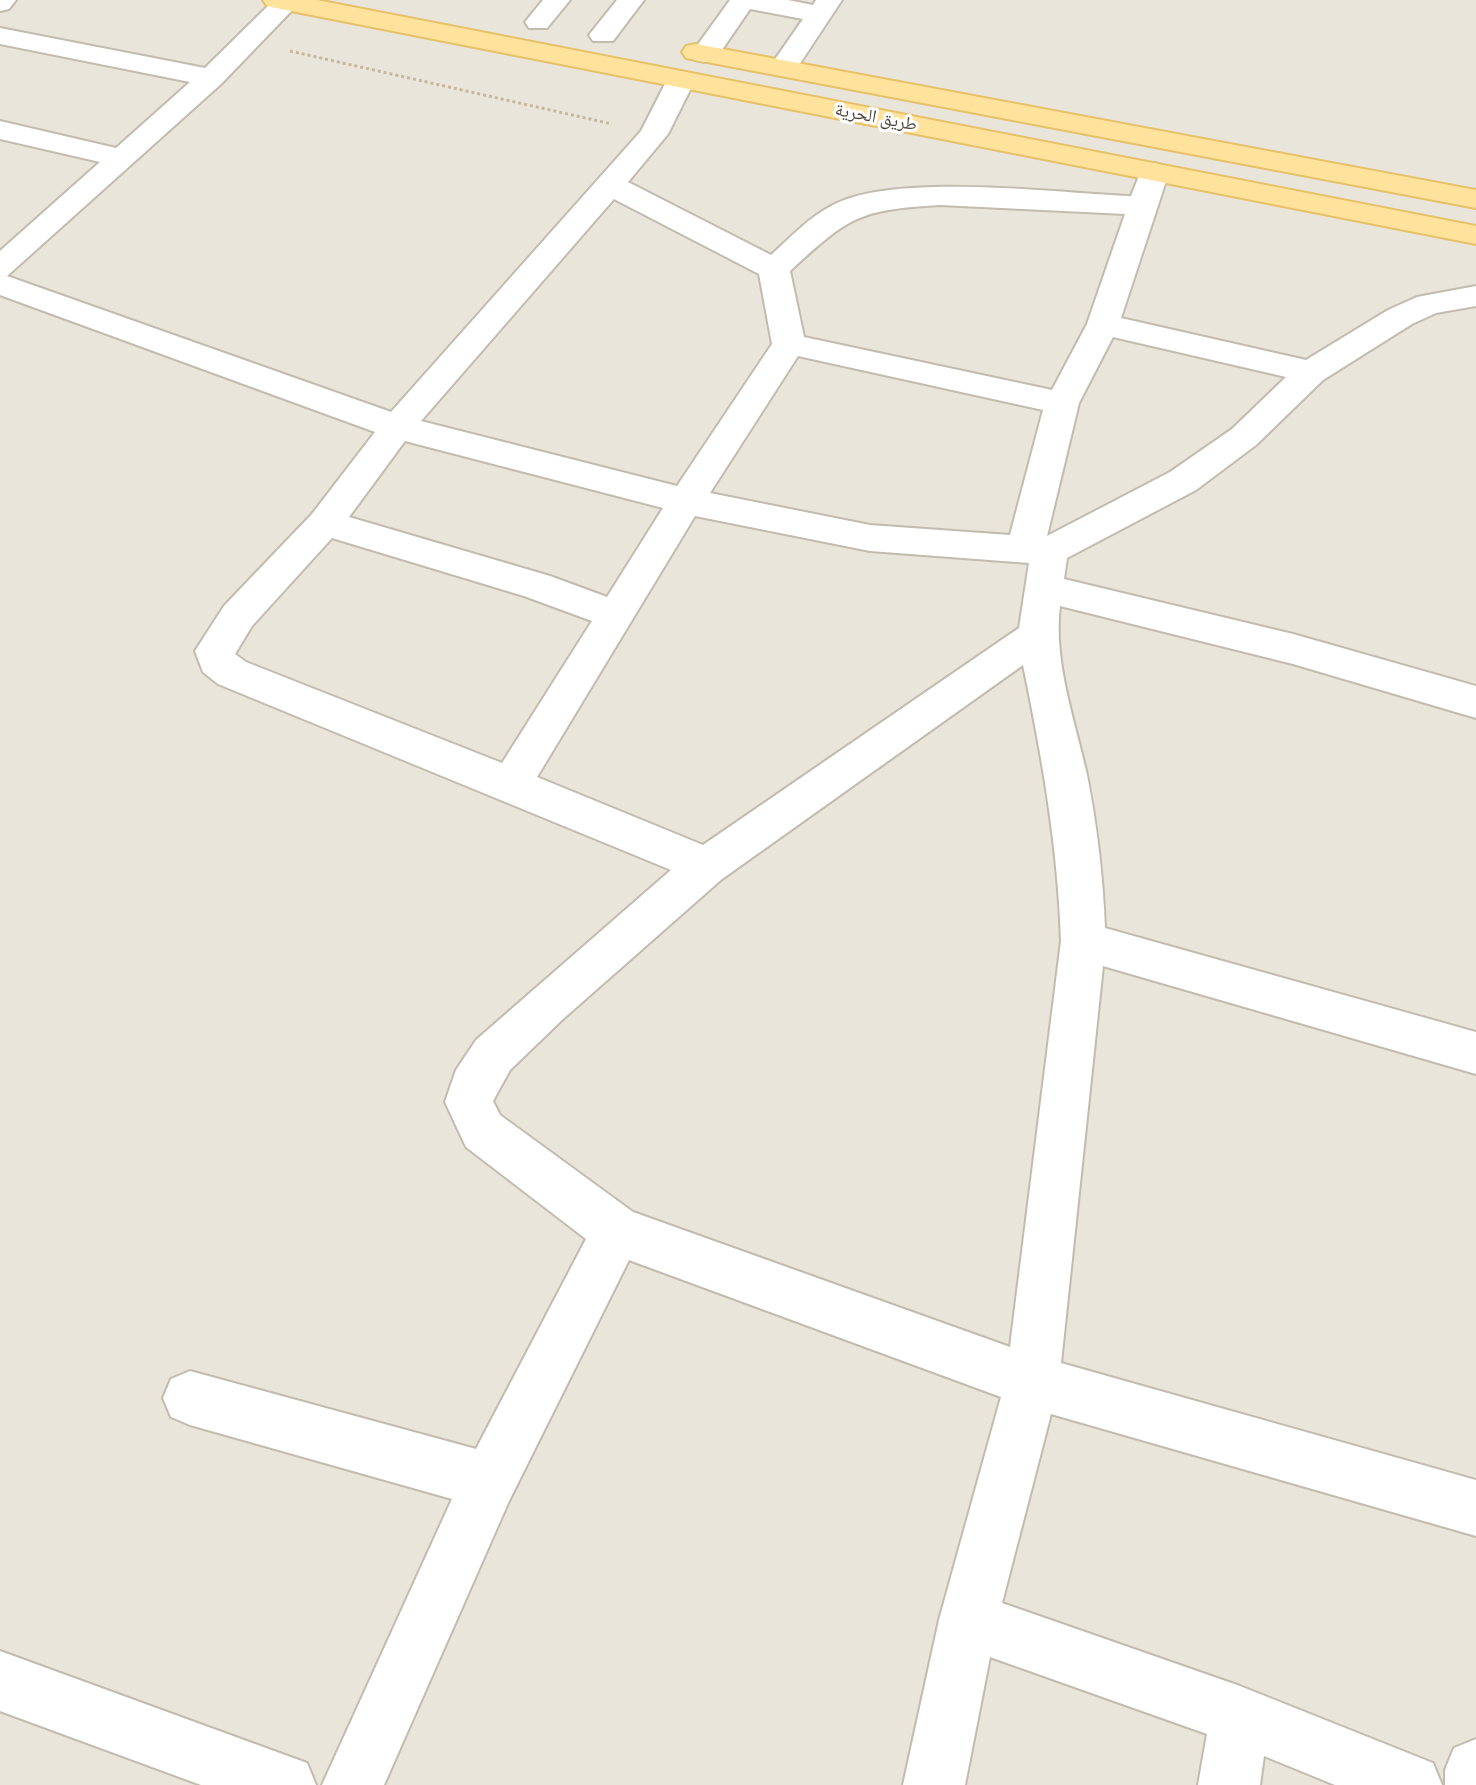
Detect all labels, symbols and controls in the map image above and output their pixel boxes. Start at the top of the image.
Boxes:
street label: طريق الحرية [833,99,919,137]

